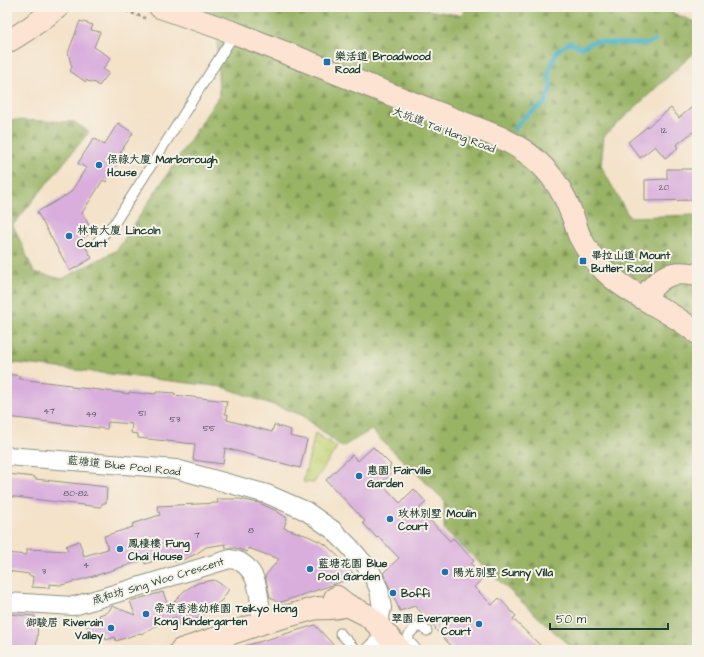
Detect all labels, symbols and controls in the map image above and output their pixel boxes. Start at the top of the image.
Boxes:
place label: 樂活道 Broadwood Road [335,49,431,77]
marker: 樂活道 Broadwood Road [322,57,332,67]
street label: 大坑道 Tai Hang Road [390,103,498,158]
house number: 12 [661,124,668,137]
place label: 保祿大廈 Marborough House [106,152,218,180]
marker: 保祿大廈 Marborough House [94,160,104,170]
house number: 20 [659,181,670,194]
place label: 林肯大廈 Lincoln Court [77,223,161,251]
marker: 林肯大廈 Lincoln Court [64,231,74,241]
place label: 畢拉山道 Mount Butler Road [591,248,671,276]
marker: 畢拉山道 Mount Butler Road [578,256,588,266]
house number: 47 [43,405,55,418]
house number: 51 [138,407,146,420]
house number: 49 [85,408,97,421]
house number: 53 [170,413,181,426]
house number: 55 [203,422,216,435]
street label: 藍塘道 Blue Pool Road [67,453,182,479]
place label: 惠園 Fairville Garden [367,463,431,491]
marker: 惠園 Fairville Garden [354,471,364,481]
house number: 80-82 [63,487,89,500]
place label: 玫林別墅 Moulin Court [398,506,477,534]
marker: 玫林別墅 Moulin Court [385,514,395,524]
house number: 8 [248,524,254,537]
house number: 7 [194,529,200,542]
place label: 鳳棲樓 Fung Chai House [128,536,190,564]
marker: 鳳棲樓 Fung Chai House [115,544,125,554]
street label: 成和坊 Sing Woo Crescent [90,554,227,609]
place label: 藍塘花園 Blue Pool Garden [318,556,388,584]
house number: 4 [83,559,89,572]
marker: 藍塘花園 Blue Pool Garden [305,564,315,574]
house number: 3 [42,565,47,578]
place label: 陽光別墅 Sunny Villa [453,565,554,582]
marker: 陽光別墅 Sunny Villa [440,567,450,577]
place label: Boffi [401,586,430,601]
marker: Boffi [388,588,398,598]
place label: 帝京香港幼稚園 Teikyo Hong Kong Kindergarten [154,601,298,631]
scale bar [550,605,668,631]
marker: 帝京香港幼稚園 Teikyo Hong Kong Kindergarten [141,609,151,619]
place label: 翠園 Evergreen Court [391,611,472,639]
text: 50 m [556,611,587,628]
place label: 御駿居 Riverain Valley [26,615,104,645]
marker: 翠園 Evergreen Court [474,619,484,629]
marker: 御駿居 Riverain Valley [106,623,116,633]

